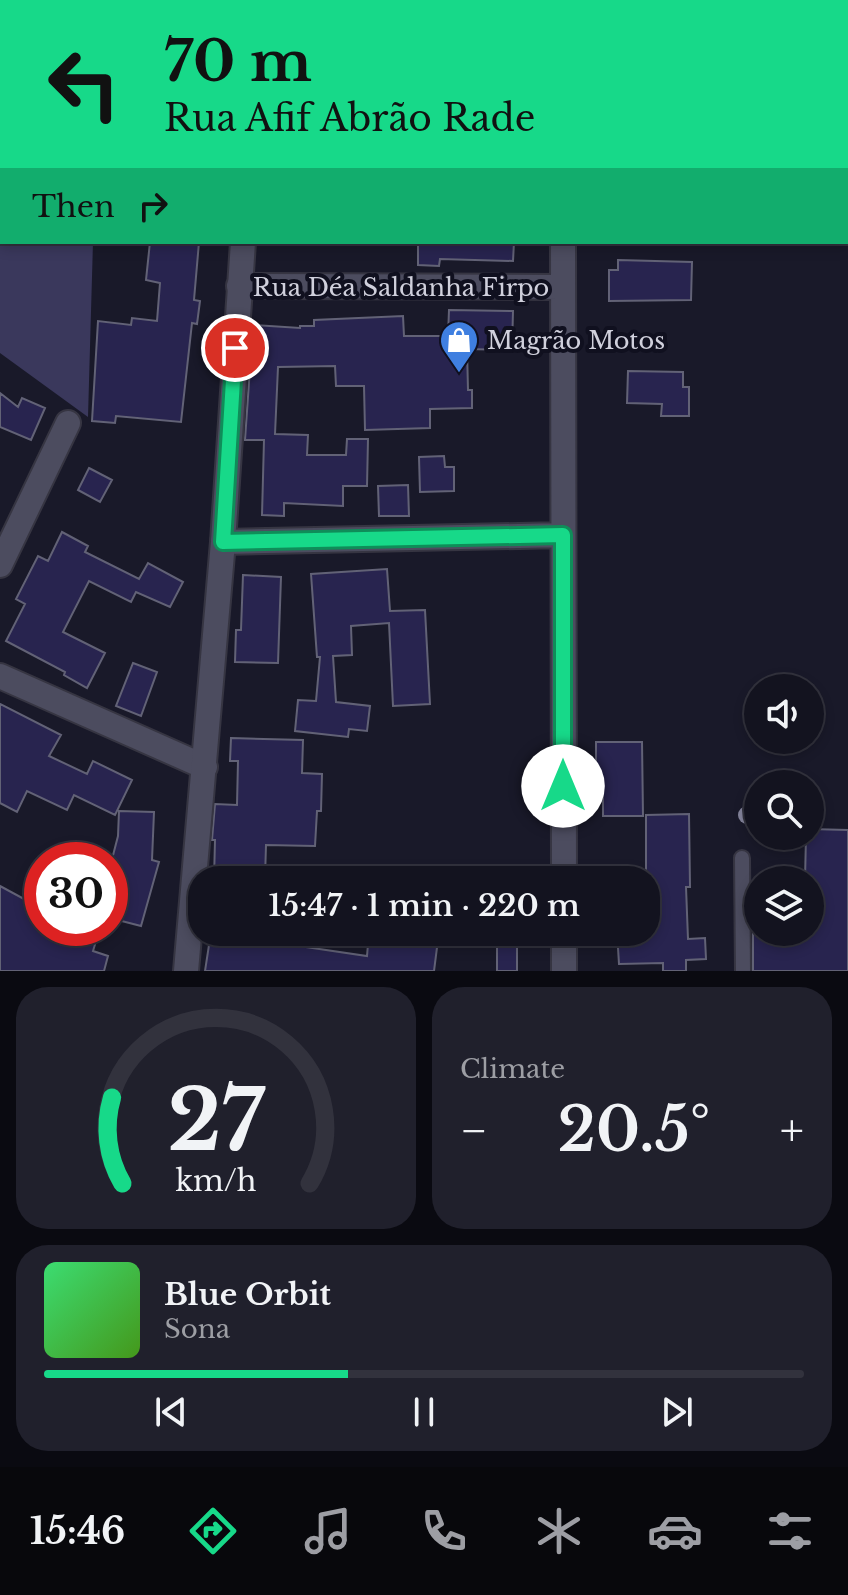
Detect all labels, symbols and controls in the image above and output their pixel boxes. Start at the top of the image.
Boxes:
text: 70 m [164,27,312,96]
icon: left [32,32,136,136]
text: Rua Afif Abrão Rade [164,96,535,141]
icon: right [131,184,175,228]
text: Then [32,188,115,225]
street label: Rua Déa Saldanha Firpo [253,273,549,302]
pin [201,314,269,382]
shop icon: Magrão Motos [438,319,480,374]
icon: arrive [213,326,257,370]
place label: Magrão Motos [487,326,665,355]
map controls [744,674,824,946]
button: sound [744,674,824,754]
position arrow [521,744,605,828]
button: search [744,770,824,850]
speed limit sign: 30 [24,842,128,946]
button: layers [744,866,824,946]
text: 15:47 · 1 min · 220 m [268,887,580,924]
text: Climate [460,1053,565,1085]
text: 27 [167,1069,266,1172]
text: 20.5° [557,1093,710,1167]
text: − [460,1103,488,1158]
text: + [780,1103,804,1158]
text: km/h [175,1163,257,1199]
text: Blue Orbit [164,1276,331,1313]
text: Sona [164,1313,230,1345]
icon: previous [149,1390,193,1434]
icon: pause [402,1390,446,1434]
icon: next [655,1390,699,1434]
icon: directions [185,1503,241,1559]
icon: music [300,1503,356,1559]
icon: phone [416,1503,472,1559]
icon: climate [531,1503,587,1559]
icon: car [647,1503,703,1559]
icon: filters [762,1503,818,1559]
text: 15:46 [30,1509,125,1554]

